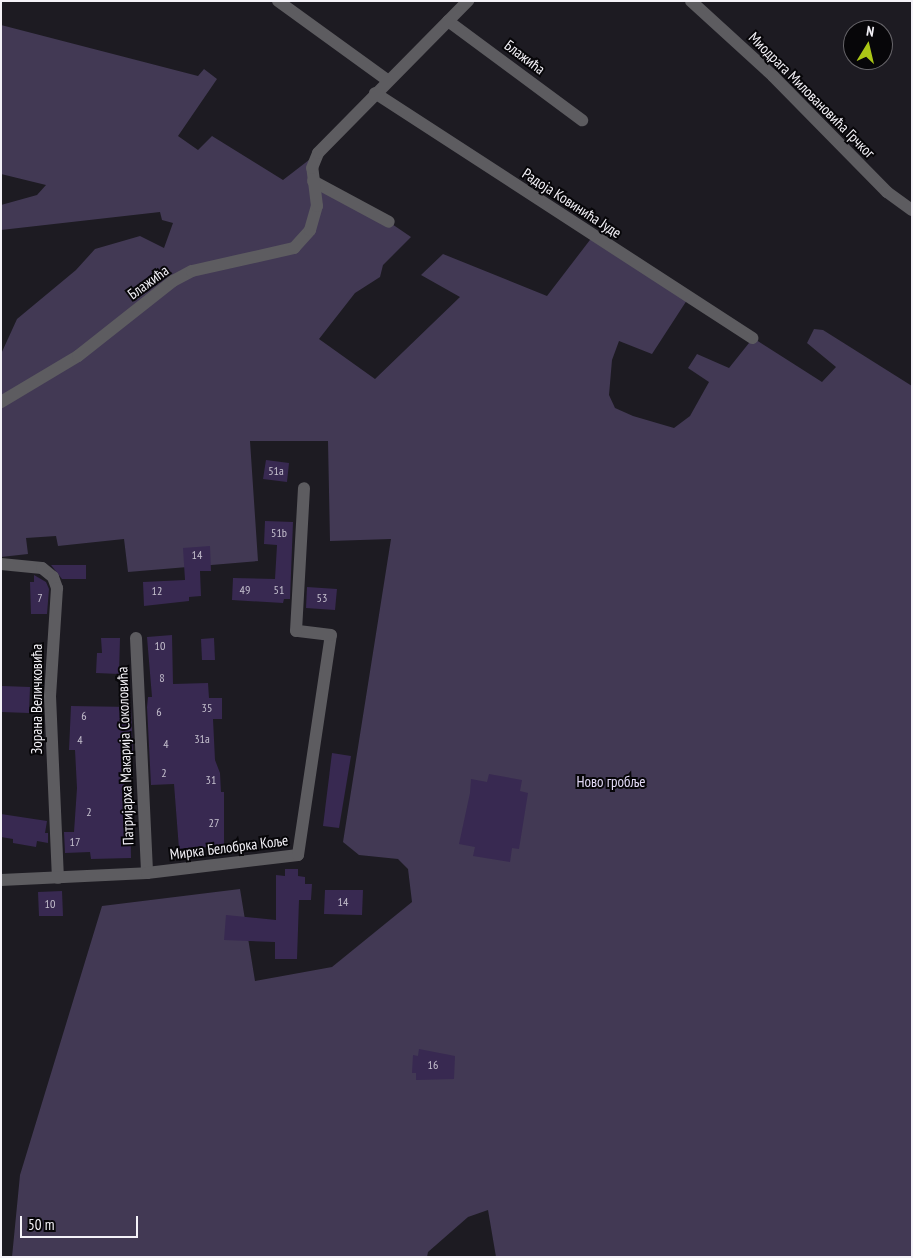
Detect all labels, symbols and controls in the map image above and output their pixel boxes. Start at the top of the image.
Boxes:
north arrow [843,20,893,70]
text: N [865,22,875,41]
street label: Миодрага Миловановића Грчког [745,28,879,162]
street label: Блажића [501,36,549,78]
street label: Радоја Ковинића Јуде [519,164,625,242]
street label: Блажића [124,261,172,303]
house number: 51a [268,464,284,478]
house number: 51b [271,526,287,540]
house number: 14 [192,548,202,562]
house number: 49 [240,583,250,597]
house number: 51 [274,583,284,597]
house number: 12 [152,584,162,598]
house number: 7 [37,591,43,605]
house number: 53 [317,591,327,605]
house number: 10 [155,639,165,653]
street label: Зорана Величковића [28,644,46,754]
street label: Патријарха Макарија Соколовића [113,666,137,846]
house number: 8 [159,671,165,685]
house number: 35 [202,701,212,715]
house number: 6 [156,705,162,719]
house number: 6 [81,709,87,723]
house number: 31a [194,732,210,746]
house number: 4 [77,733,83,747]
house number: 4 [163,737,169,751]
house number: 2 [161,766,167,780]
house number: 31 [206,773,216,787]
park label: Ново гробље [576,773,646,791]
house number: 2 [86,805,92,819]
house number: 27 [209,816,219,830]
street label: Мирка Белобрка Коље [169,831,289,863]
house number: 17 [70,835,80,849]
house number: 14 [338,895,348,909]
house number: 10 [45,897,55,911]
house number: 16 [428,1058,438,1072]
scale bar [22,1206,140,1238]
text: 50 m [28,1215,54,1234]

